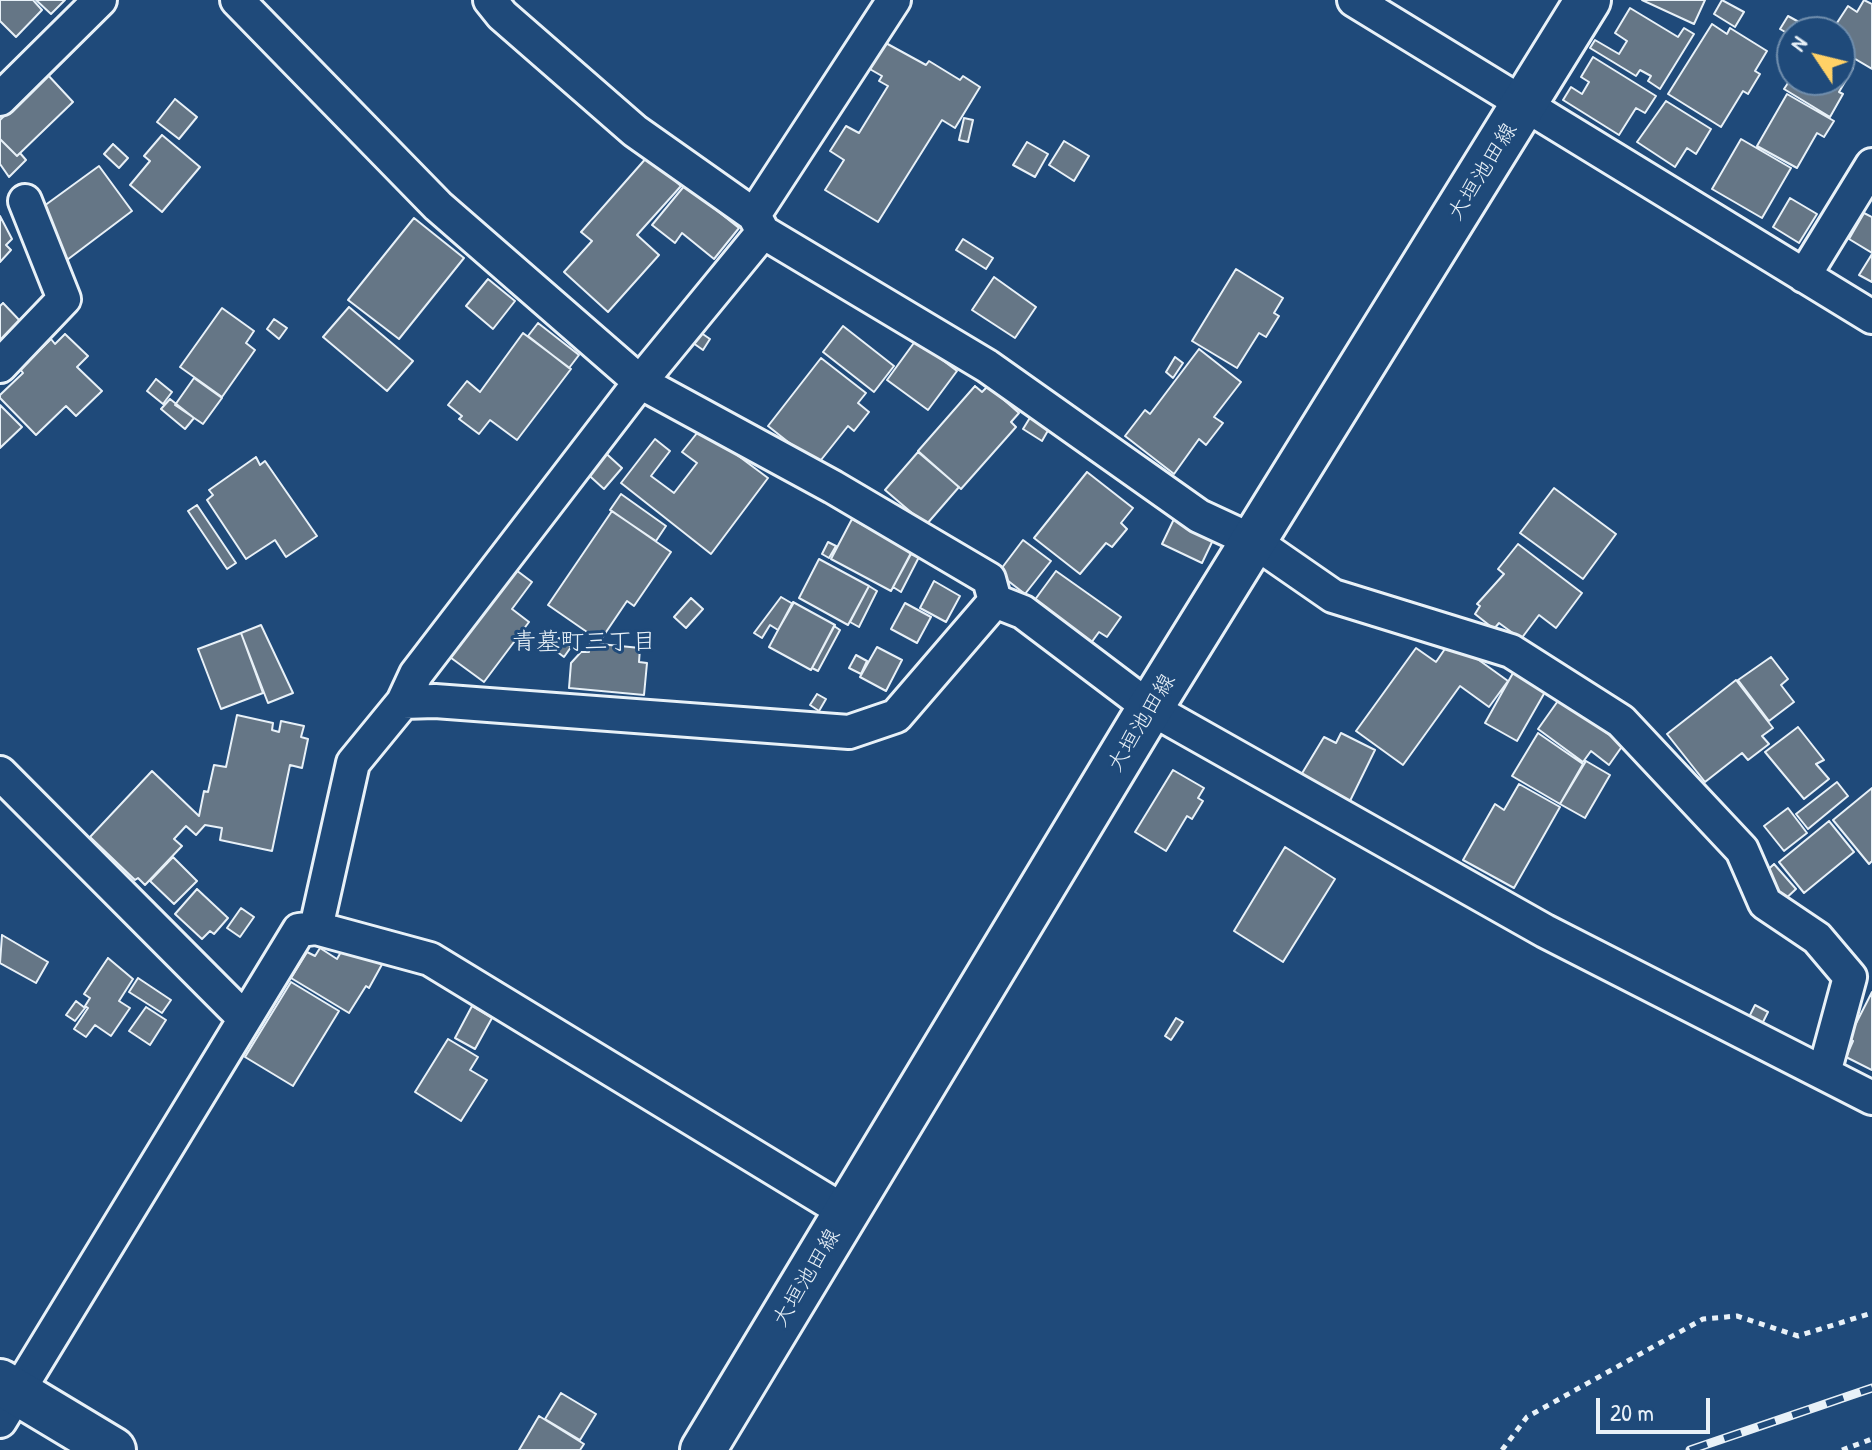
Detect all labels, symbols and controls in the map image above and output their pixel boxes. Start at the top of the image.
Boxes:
north arrow [1776,16,1856,96]
text: N [1782,30,1814,57]
street label: 大垣池田線 [1443,118,1523,226]
district label: 青墓町三丁目 [512,629,656,657]
street label: 大垣池田線 [1102,669,1182,777]
street label: 大垣池田線 [767,1224,847,1332]
scale bar [1600,1382,1714,1432]
text: 20 m [1610,1396,1654,1428]

